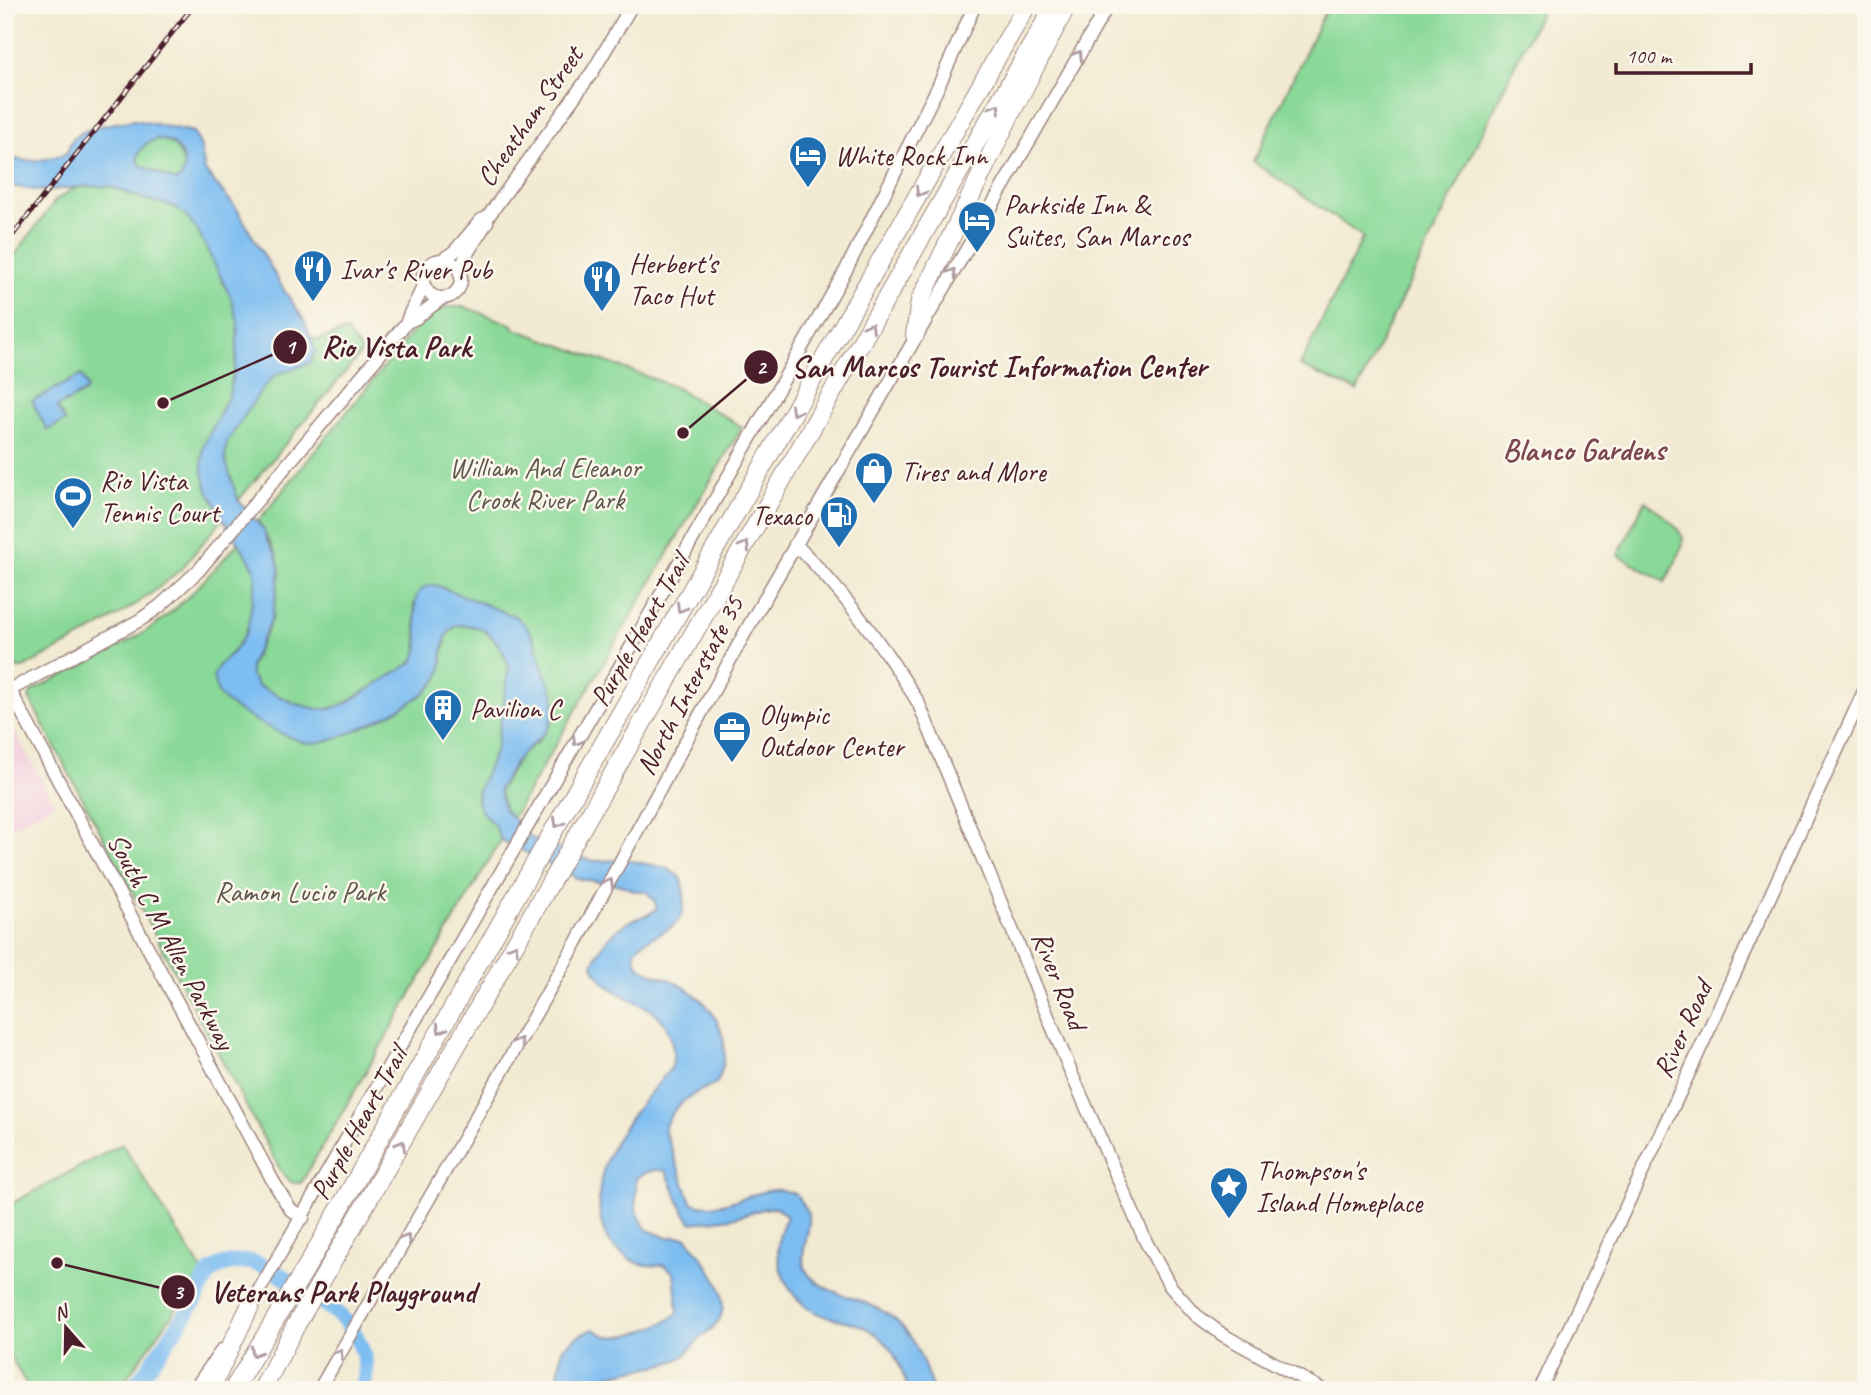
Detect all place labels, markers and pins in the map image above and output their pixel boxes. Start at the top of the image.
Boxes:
hotel icon: White Rock Inn [787,134,829,189]
place label: White Rock Inn [835,138,988,173]
place label: Parkside Inn & Suites, San Marcos [1004,187,1192,254]
hotel icon: Parkside Inn & Suites, San Marcos [956,199,998,254]
place label: Herbert's Taco Hut [629,246,720,313]
restaurant icon: Ivar's River Pub [292,248,334,303]
place label: Ivar's River Pub [340,252,494,287]
restaurant icon: Herbert's Taco Hut [581,258,623,313]
callout: Rio Vista Park [272,321,484,372]
callout: San Marcos Tourist Information Center [743,341,1220,392]
shop icon: Tires and More [853,450,895,505]
place label: Tires and More [901,454,1048,489]
place label: Rio Vista Tennis Court [100,463,222,530]
sports icon: Rio Vista Tennis Court [52,475,94,530]
fuel station icon: Texaco [818,494,860,549]
place label: Texaco [752,498,814,533]
building icon: Pavilion C [422,687,464,742]
place label: Pavilion C [470,691,563,726]
place label: Olympic Outdoor Center [759,697,905,764]
office icon: Olympic Outdoor Center [711,709,753,764]
place label: Thompson's Island Homeplace [1256,1153,1424,1220]
place icon: Thompson's Island Homeplace [1208,1165,1250,1220]
callout: Veterans Park Playground [161,1266,491,1317]

